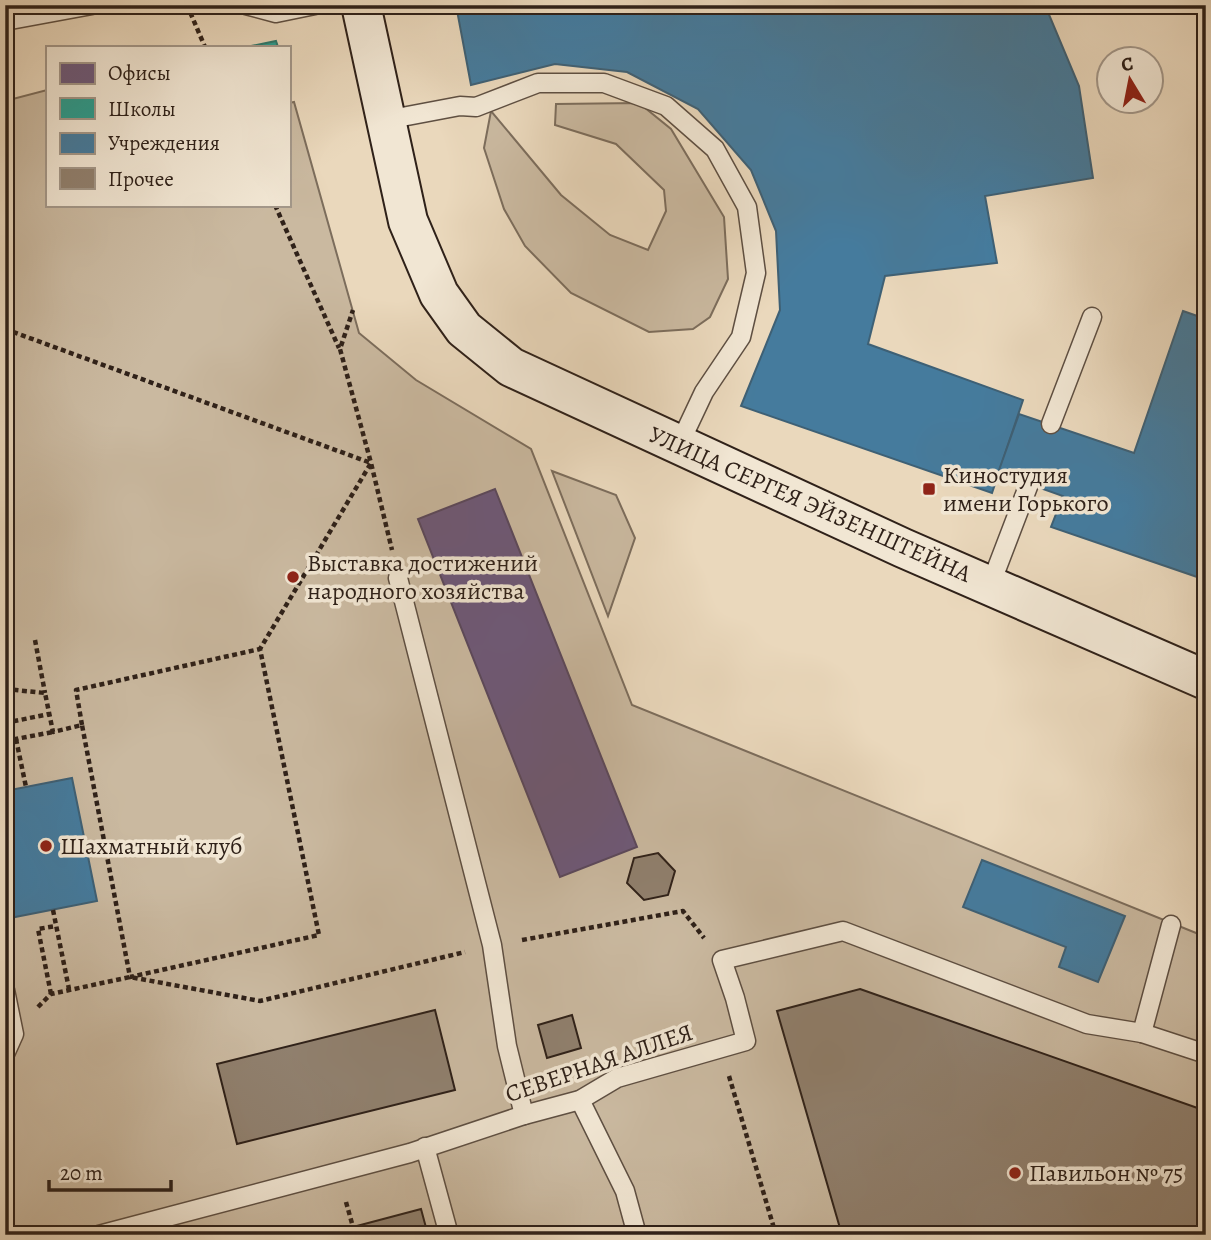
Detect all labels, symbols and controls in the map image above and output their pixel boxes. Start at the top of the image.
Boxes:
legend [46,46,290,206]
north arrow [1096,46,1166,116]
text: С [1119,50,1135,78]
text: Офисы [108,59,171,87]
text: Школы [108,95,176,123]
text: Учреждения [108,129,220,157]
text: Прочее [108,165,174,193]
street label: УЛИЦА СЕРГЕЯ ЭЙЗЕНШТЕЙНА [644,418,977,590]
place label: Киностудия имени Горького [943,459,1109,519]
marker: Киностудия имени Горького [921,481,937,497]
place label: Выставка достижений народного хозяйства [307,547,538,607]
marker: Выставка достижений народного хозяйства [285,569,301,585]
place label: Шахматный клуб [60,830,242,862]
marker: Шахматный клуб [38,838,54,854]
street label: СЕВЕРНАЯ АЛЛЕЯ [501,1016,697,1110]
scale bar [49,1149,172,1193]
place label: Павильон № 75 [1029,1157,1183,1189]
text: 20 m [60,1159,103,1187]
marker: Павильон № 75 [1007,1165,1023,1181]

